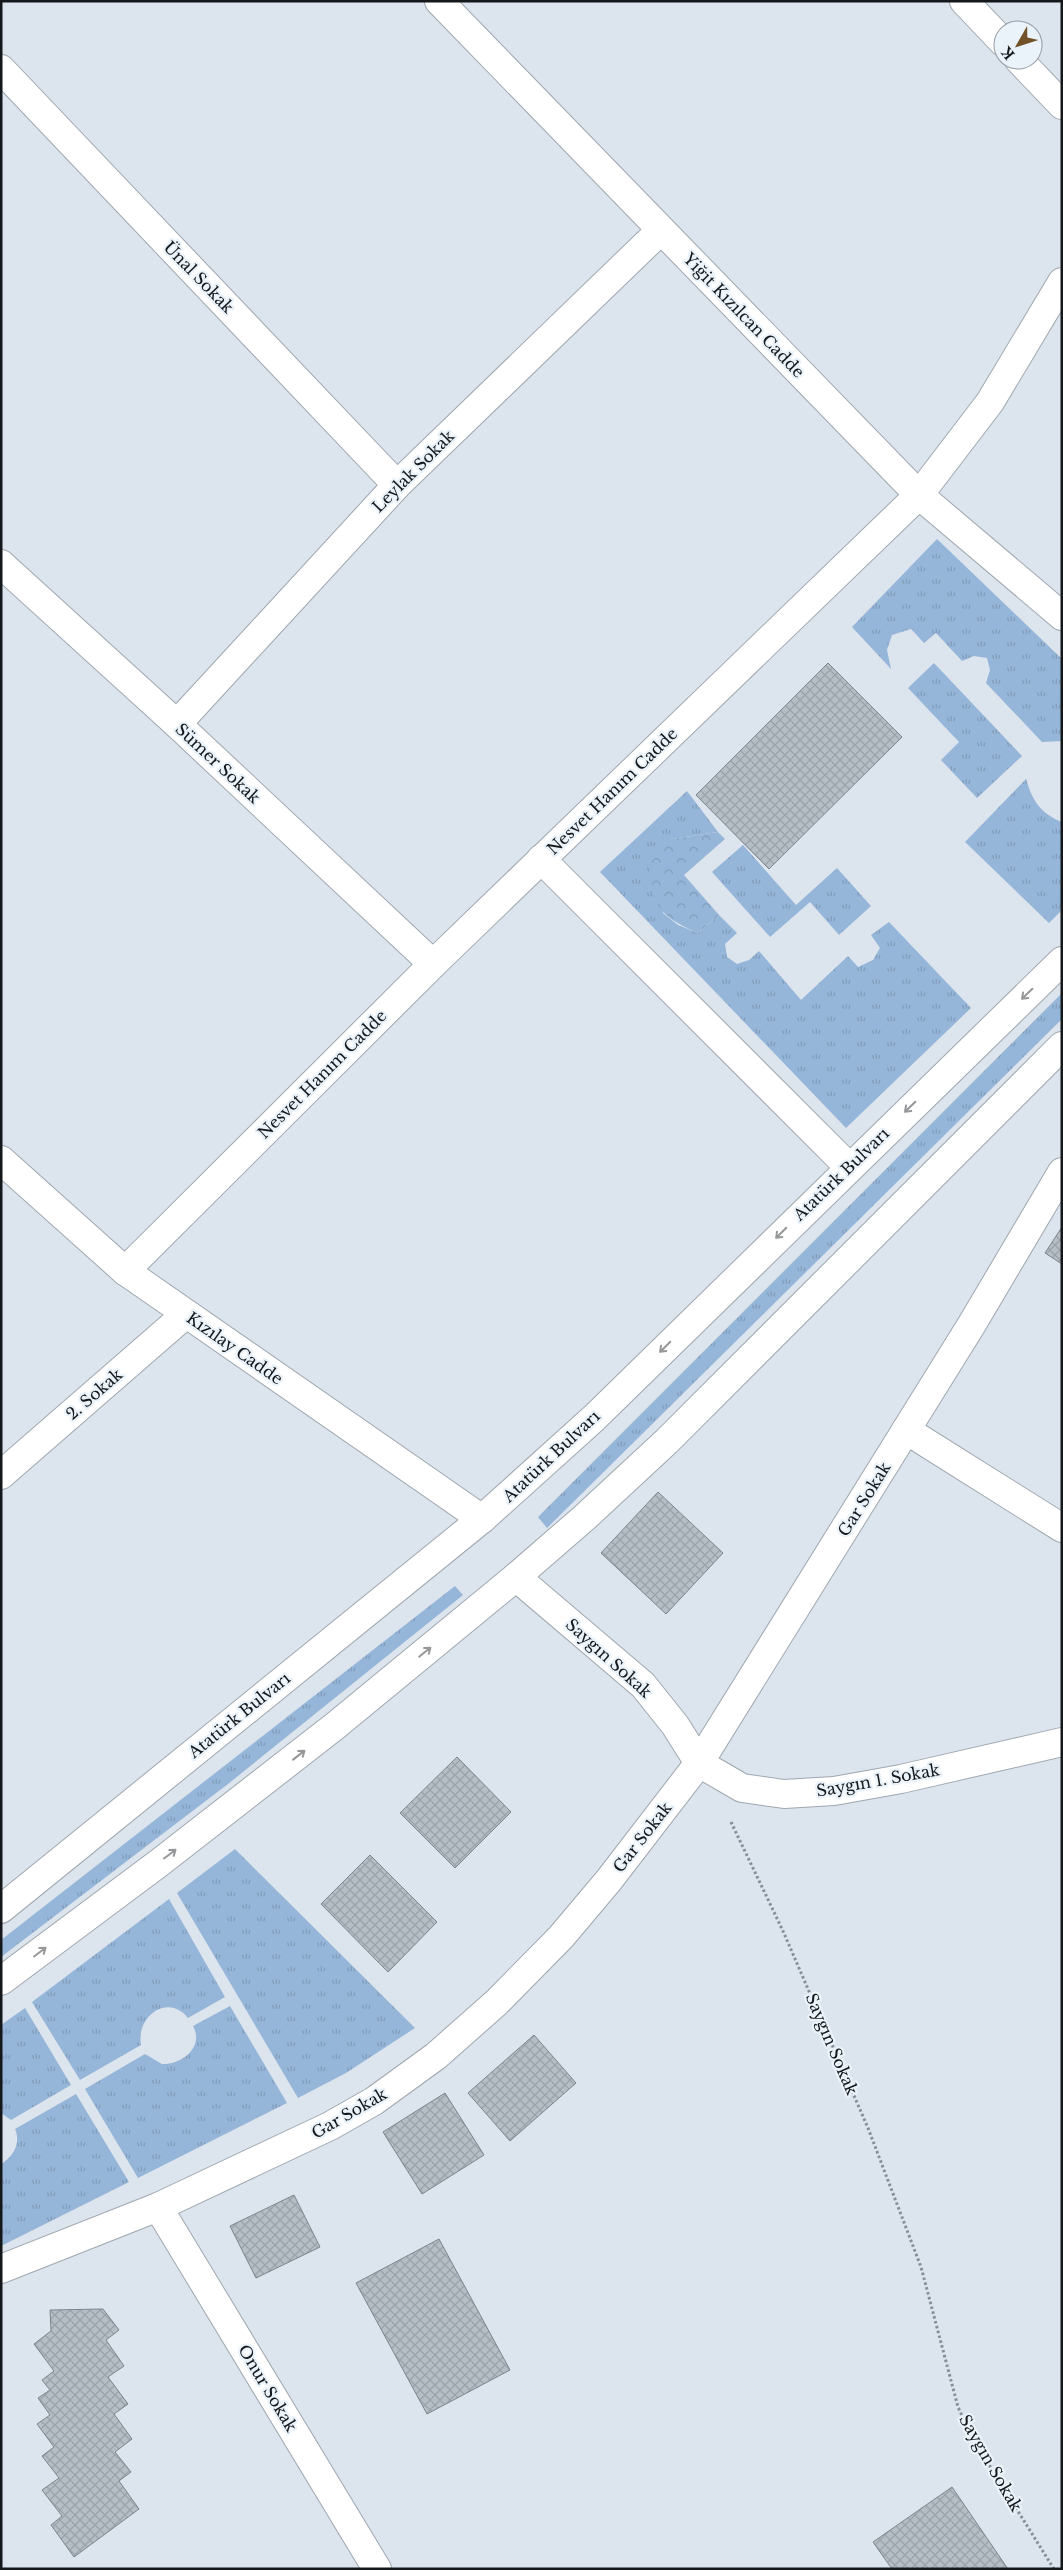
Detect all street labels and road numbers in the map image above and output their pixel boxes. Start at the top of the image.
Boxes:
street label: Ünal Sokak [160,237,238,317]
street label: Yiğit Kızılcan Cadde [679,248,809,382]
street label: Leylak Sokak [368,426,458,516]
street label: Sümer Sokak [171,719,265,807]
street label: Nesvet Hanım Cadde [543,723,681,859]
street label: Nesvet Hanım Cadde [253,1005,391,1143]
street label: Atatürk Bulvarı [788,1123,893,1225]
street label: Kızılay Cadde [183,1307,287,1389]
street label: 2. Sokak [62,1364,126,1424]
street label: Atatürk Bulvarı [498,1406,604,1507]
street label: Gar Sokak [833,1458,895,1540]
street label: Saygın Sokak [562,1614,656,1702]
street label: Atatürk Bulvarı [183,1667,294,1763]
street label: Saygın 1. Sokak [815,1759,941,1801]
street label: Gar Sokak [608,1798,676,1876]
street label: Saygın Sokak [802,1990,863,2098]
street label: Gar Sokak [308,2083,390,2143]
street label: Onur Sokak [234,2341,302,2435]
street label: Saygın Sokak [955,2411,1027,2515]

